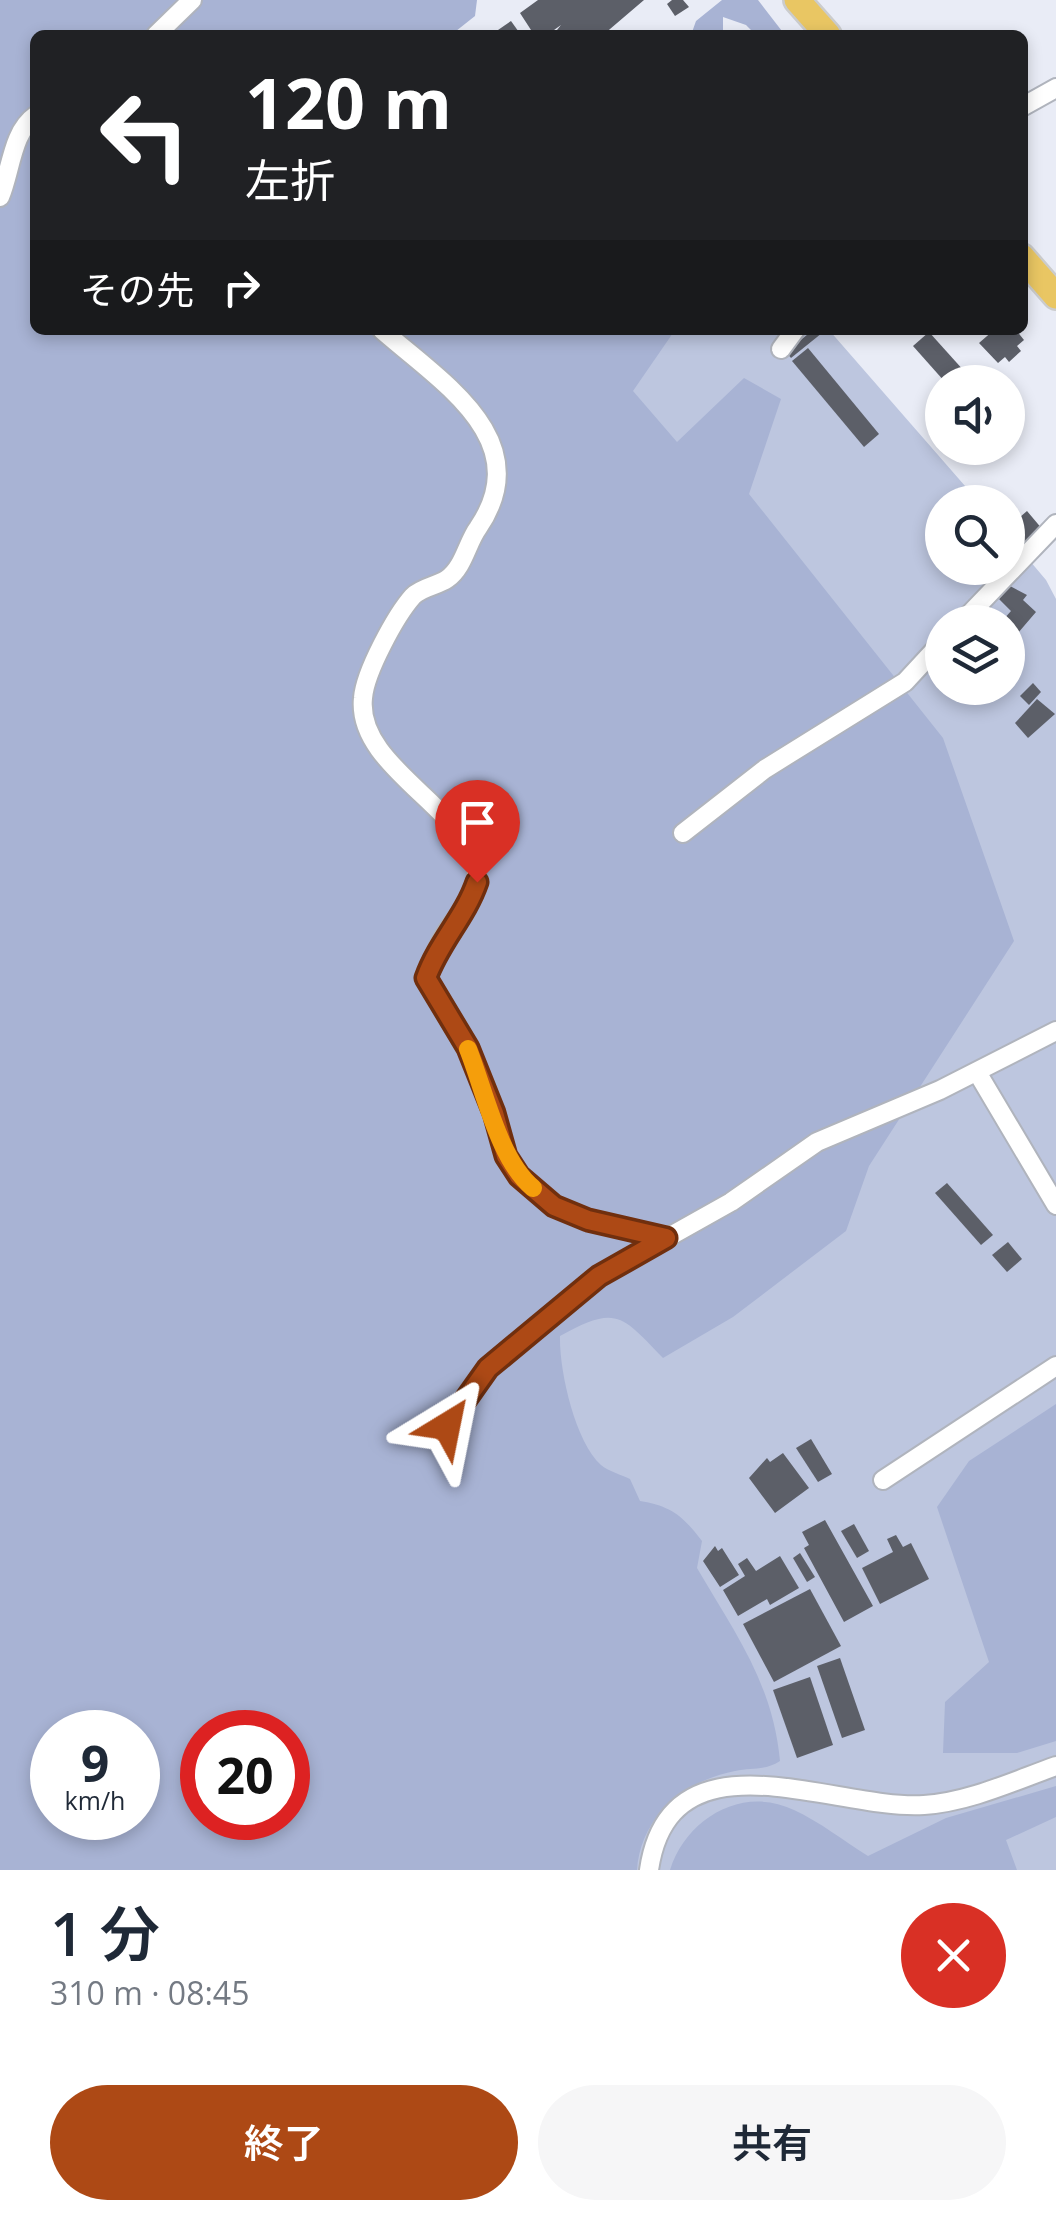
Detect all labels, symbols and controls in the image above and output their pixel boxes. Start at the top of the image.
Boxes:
text: 120 m [245,54,452,150]
icon: left [80,70,210,200]
text: 左折 [245,149,335,210]
icon: right [214,260,269,315]
text: その先 [80,263,194,315]
map controls [925,365,1025,705]
button: sound [925,365,1025,465]
button: search [925,485,1025,585]
button: layers [925,605,1025,705]
pin [435,780,520,883]
icon: arrive [450,795,505,850]
position arrow [395,1374,499,1478]
speed limit sign: 20 [180,1710,310,1840]
text: 9 [81,1729,109,1797]
text: km/h [65,1783,125,1817]
text: 1 分 [50,1892,160,1974]
button: close [901,1903,1006,2008]
text: 310 m · 08:45 [50,1971,249,2014]
button: 終了 [50,2085,518,2200]
button: 共有 [538,2085,1006,2200]

